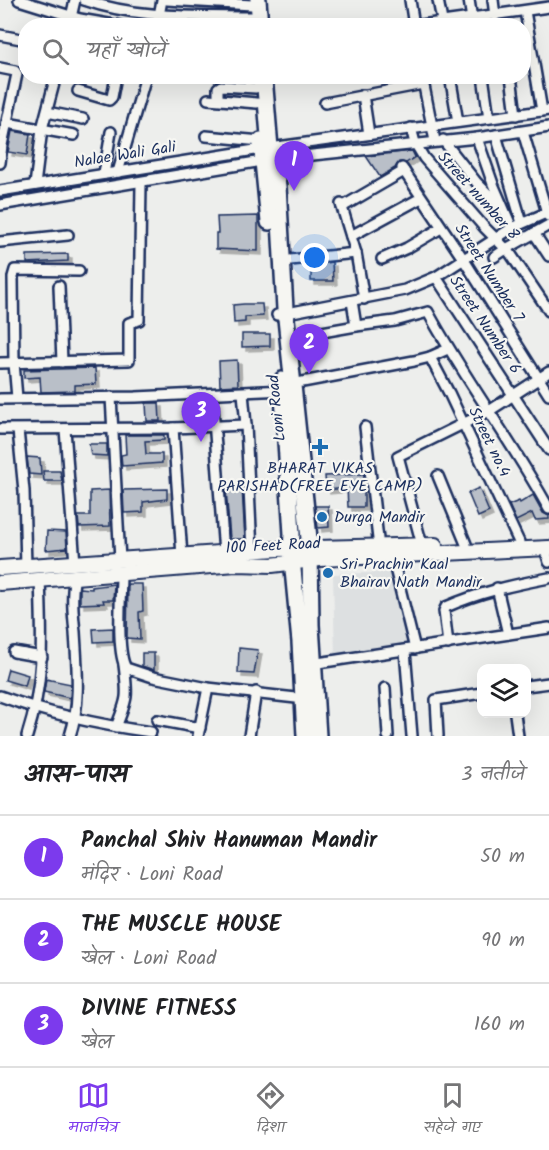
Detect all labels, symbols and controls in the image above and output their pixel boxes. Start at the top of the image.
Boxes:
search box [18,18,531,84]
text: यहाँ खोजें [87,34,166,69]
icon: search [39,35,72,68]
street label: Nalae Wali Gali [72,134,179,175]
pin: 1 [274,142,314,191]
street label: Street number 8 [431,146,525,247]
street label: Street Number 7 [448,219,531,328]
your location [300,243,329,272]
street label: Street Number 6 [443,271,527,379]
pin: 2 [290,324,328,374]
street label: Loni Road [261,372,293,443]
pin: 3 [182,392,220,442]
street label: Street no.4 [461,403,517,482]
marker: BHARAT VIKAS PARISHAD(FREE EYE CAMP) [311,438,329,456]
place label: BHARAT VIKAS PARISHAD(FREE EYE CAMP) [217,456,423,499]
place label: Durga Mandir [334,505,426,530]
marker: Durga Mandir [315,510,329,524]
street label: 100 Feet Road [225,531,322,561]
place label: Sri Prachin Kaal Bhairav Nath Mandir [340,552,483,595]
marker: Sri Prachin Kaal Bhairav Nath Mandir [321,566,335,580]
map controls [477,664,531,718]
button: layers [477,664,531,718]
text: आस-पास [24,754,128,796]
text: 3 नतीजे [461,759,525,791]
text: Panchal Shiv Hanuman Mandir [81,824,377,859]
text: 1 [40,841,47,873]
text: 50 m [480,841,525,873]
text: मंदिर · Loni Road [81,859,222,891]
text: THE MUSCLE HOUSE [81,908,281,943]
text: 2 [38,925,49,957]
text: 90 m [481,925,525,957]
text: खेल · Loni Road [81,943,216,975]
text: DIVINE FITNESS [81,992,236,1027]
text: 3 [38,1009,49,1041]
text: 160 m [474,1009,525,1041]
text: खेल [81,1027,112,1059]
tab: मानचित्र [68,1079,118,1140]
tab: दिशा [254,1079,287,1140]
tab: सहेजे गए [424,1079,481,1140]

